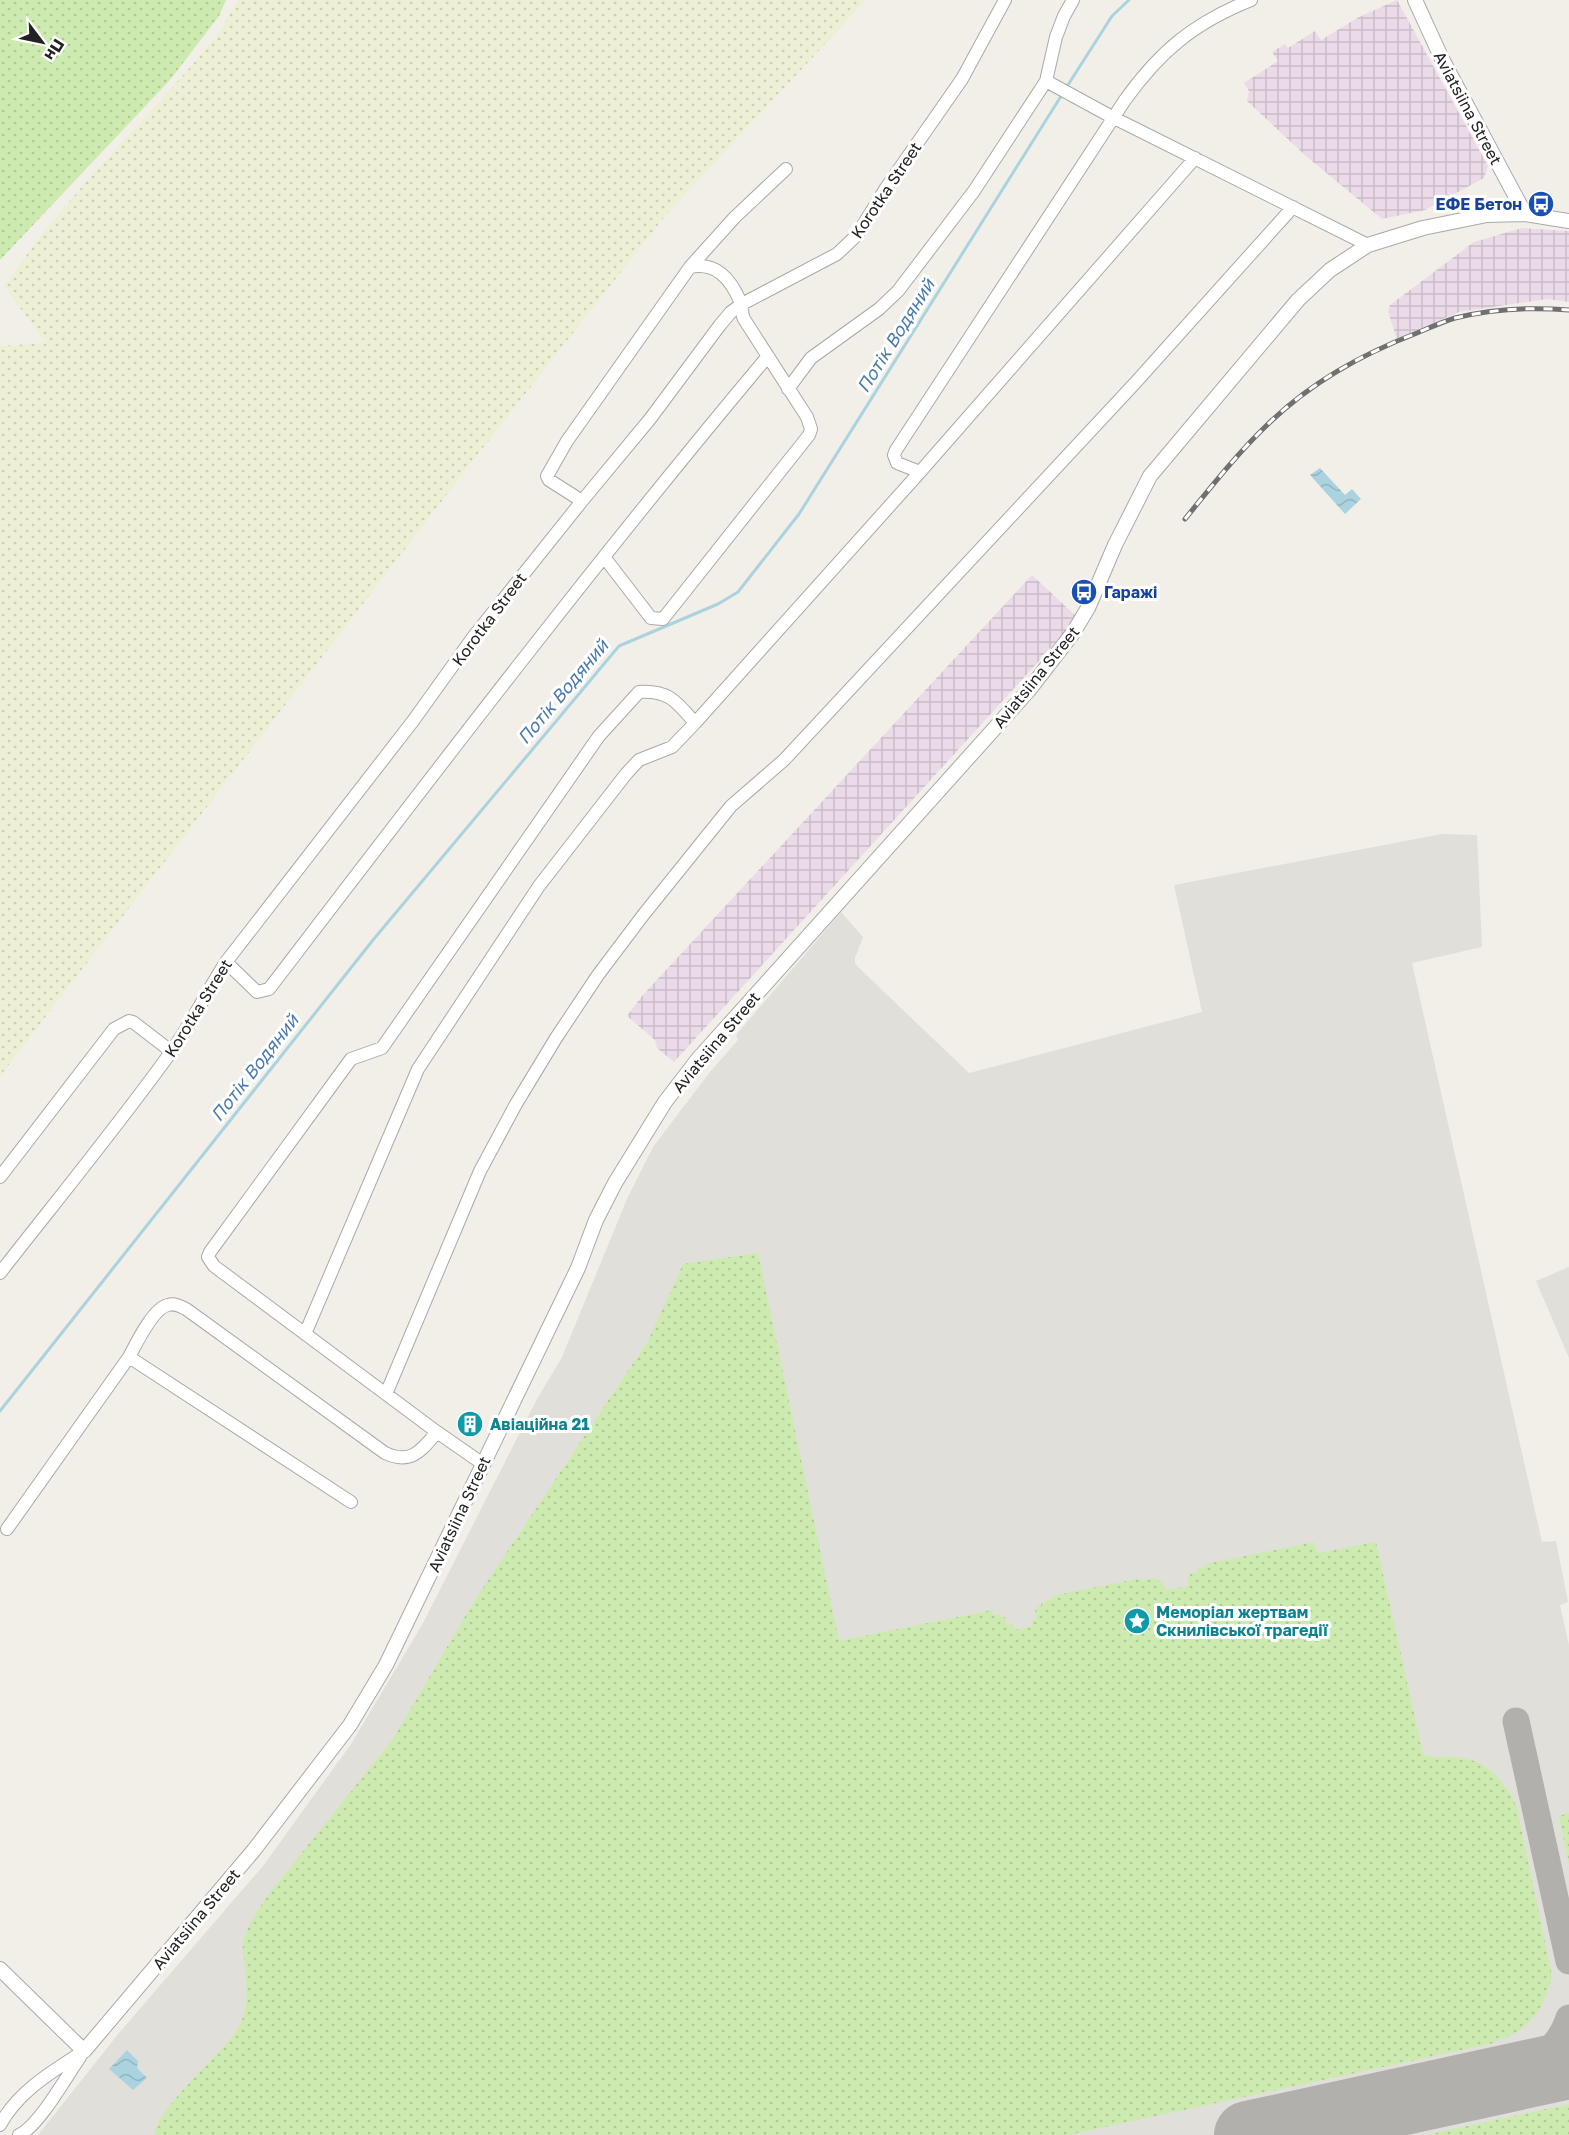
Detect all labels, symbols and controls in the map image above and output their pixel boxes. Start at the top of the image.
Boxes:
north arrow [12,12,72,72]
text: Пн [40,35,69,64]
street label: Aviatsiina Street [1430,48,1506,168]
street label: Korotka Street [846,138,926,242]
bus stop icon: ЕФЕ Бетон [1526,189,1556,219]
place label: ЕФЕ Бетон [1436,194,1522,214]
water label: Потік Водяний [851,274,939,396]
street label: Korotka Street [447,568,531,670]
bus stop icon: Гаражі [1069,577,1099,607]
place label: Гаражі [1104,582,1157,602]
street label: Aviatsiina Street [989,622,1083,732]
water label: Потік Водяний [512,634,613,748]
street label: Korotka Street [160,955,236,1061]
street label: Aviatsiina Street [668,987,764,1097]
water label: Потік Водяний [206,1009,303,1125]
building icon: Авіаційна 21 [455,1409,485,1439]
place label: Авіаційна 21 [490,1414,590,1434]
street label: Aviatsiina Street [423,1453,495,1575]
place label: Меморіал жертвам Скнилівської трагедії [1156,1602,1329,1640]
place icon: Меморіал жертвам Скнилівської трагедії [1122,1606,1152,1636]
street label: Aviatsiina Street [148,1864,244,1974]

